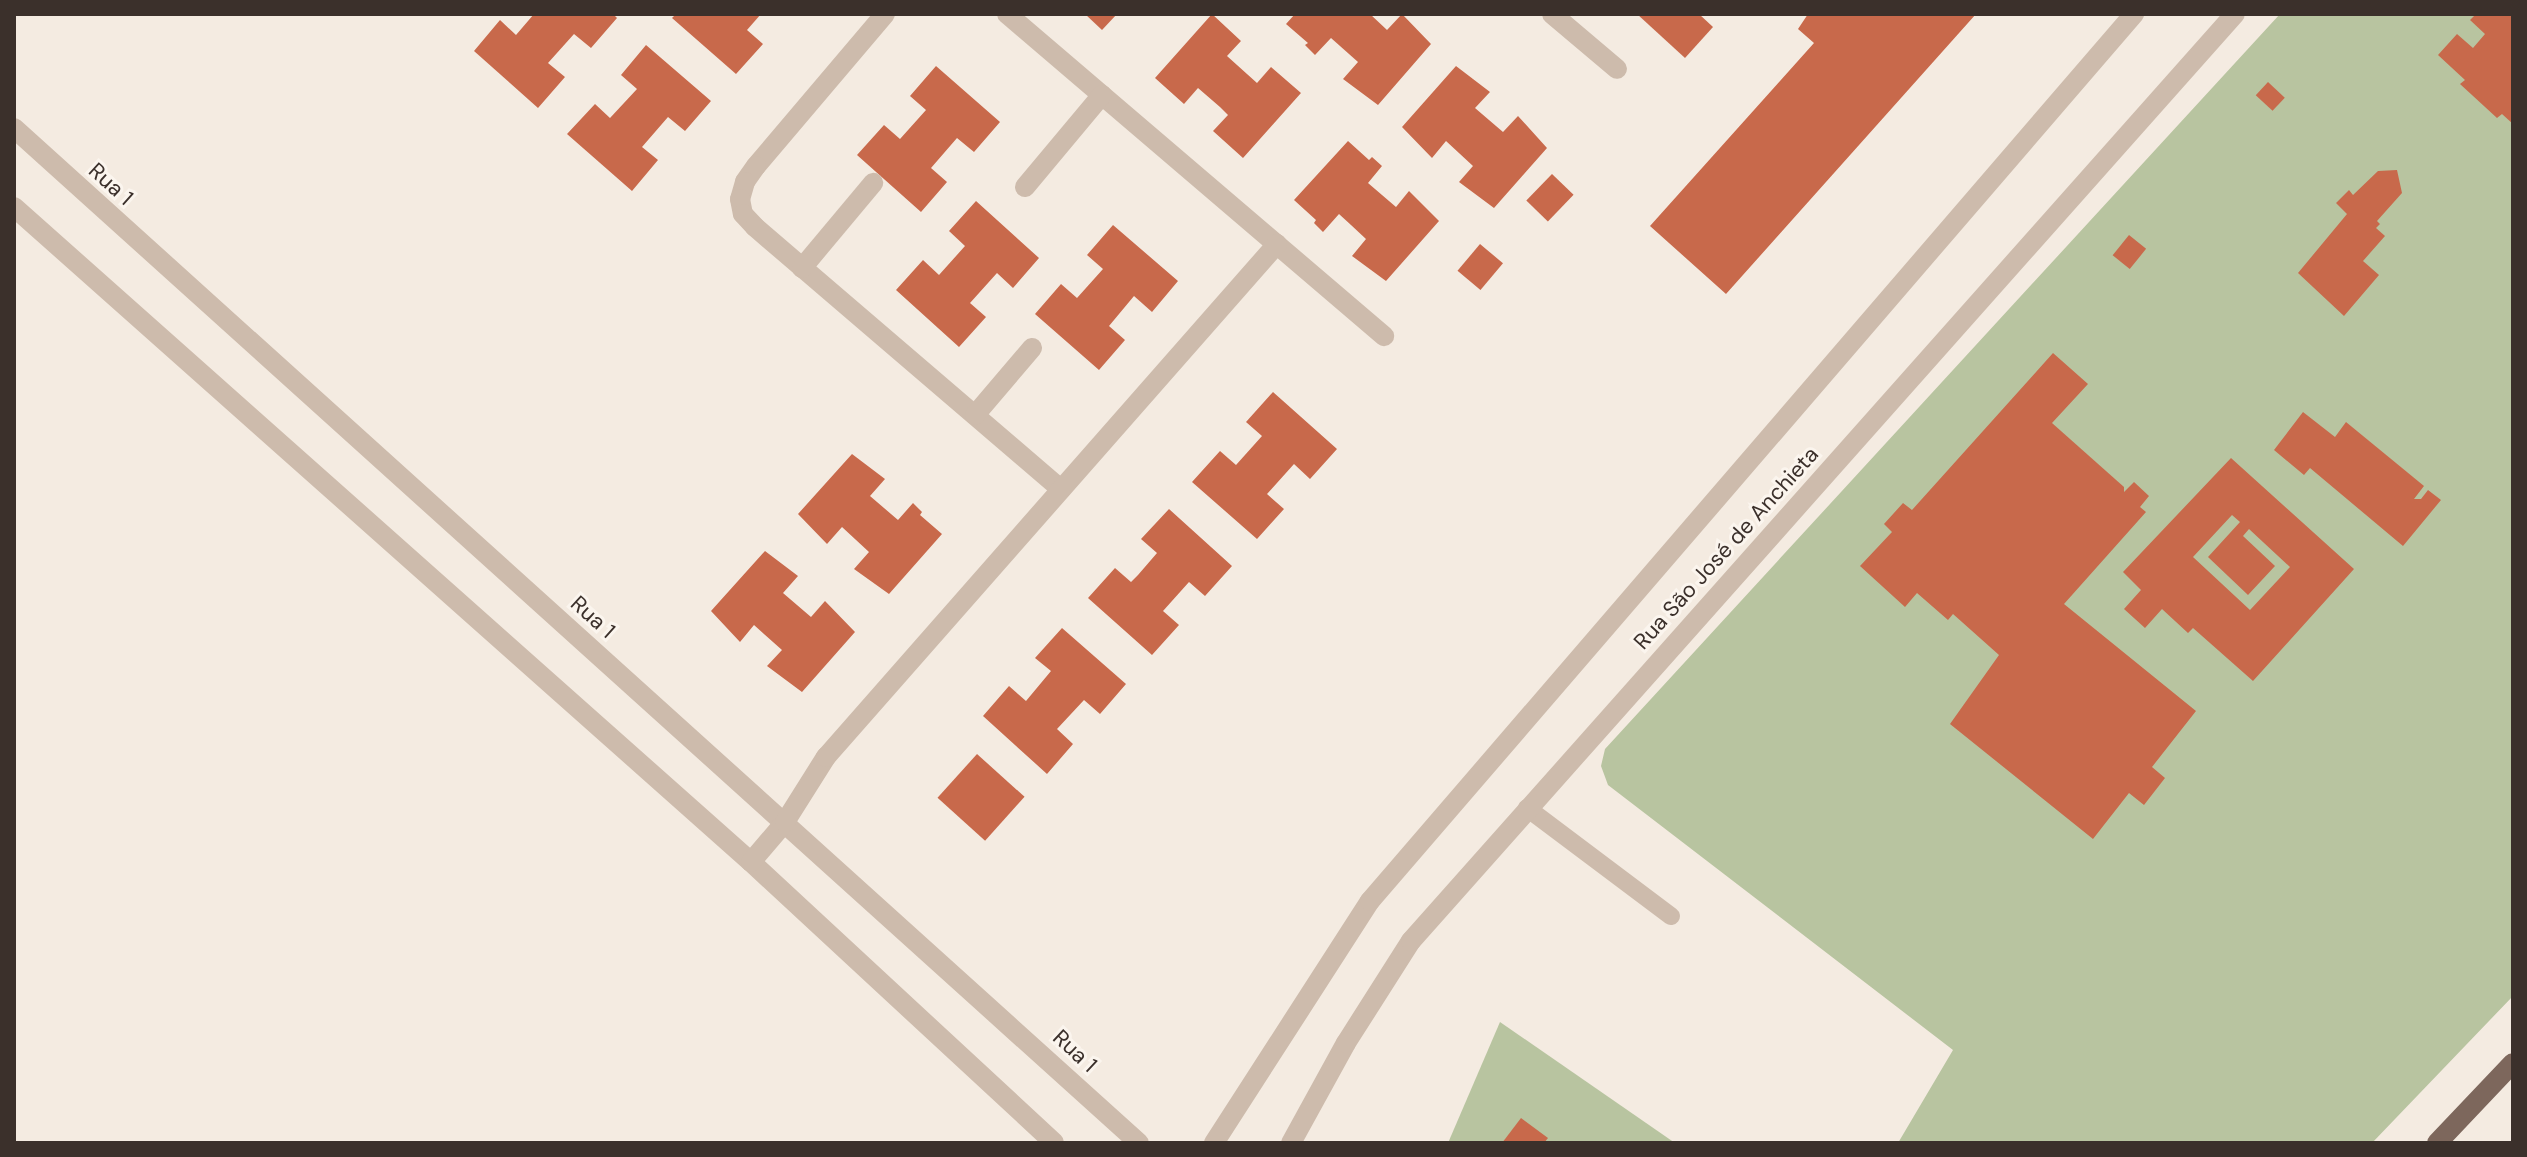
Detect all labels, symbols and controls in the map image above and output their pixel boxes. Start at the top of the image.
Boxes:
street label: Rua 1 [83,157,139,211]
street label: Rua São José de Anchieta [1628,441,1824,655]
street label: Rua 1 [565,590,621,644]
street label: Rua 1 [1048,1024,1102,1078]

